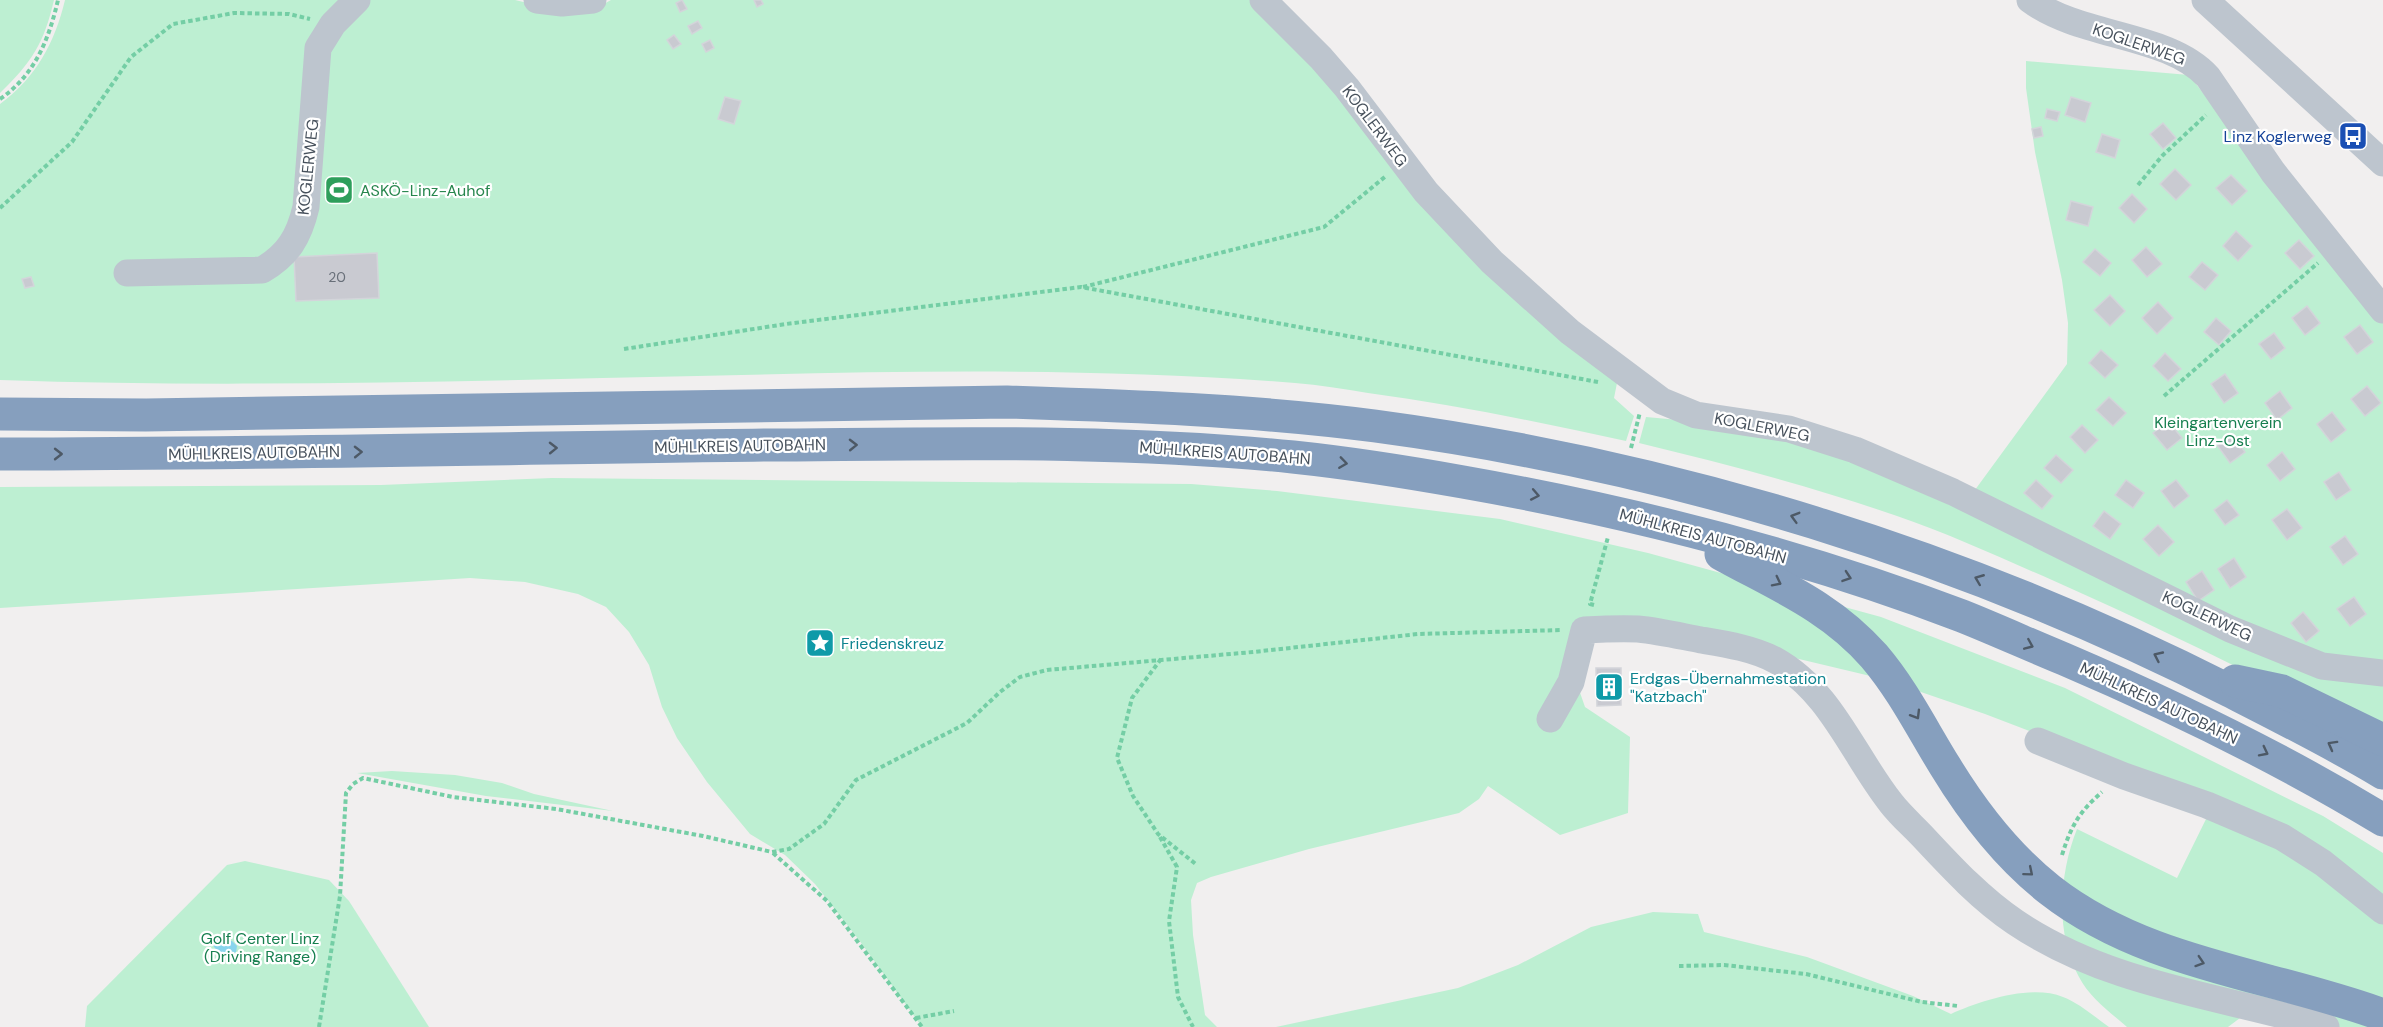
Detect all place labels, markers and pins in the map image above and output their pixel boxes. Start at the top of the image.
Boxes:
bus stop icon: Linz Koglerweg [2337,120,2369,152]
place label: Linz Koglerweg [2224,126,2332,147]
sports icon: ASKÖ-Linz-Auhof [323,174,355,206]
place label: ASKÖ-Linz-Auhof [360,180,490,201]
place icon: Friedenskreuz [804,627,836,659]
place label: Friedenskreuz [841,633,944,654]
place label: Erdgas-Übernahmestation "Katzbach" [1630,668,1826,707]
building icon: Erdgas-Übernahmestation "Katzbach" [1593,671,1625,703]

